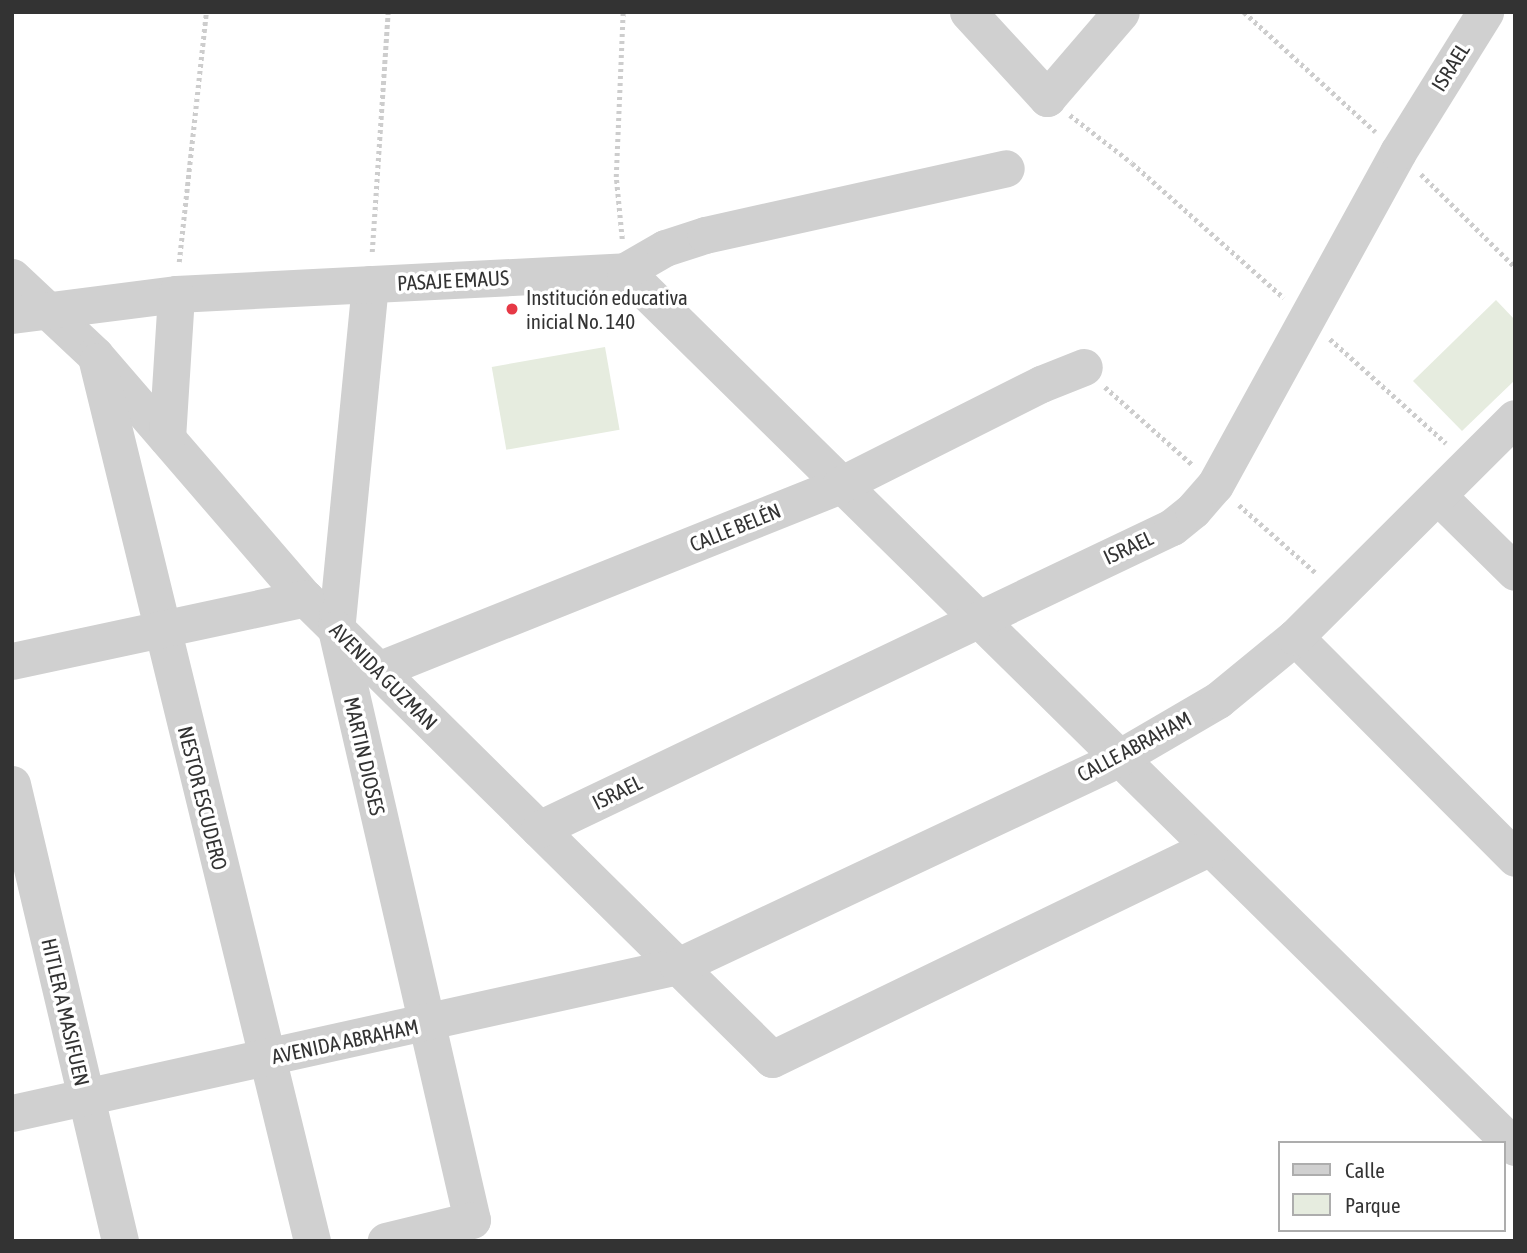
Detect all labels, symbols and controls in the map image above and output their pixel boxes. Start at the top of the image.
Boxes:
street label: ISRAEL [1426,38,1474,96]
street label: PASAJE EMAUS [396,264,510,296]
place label: Institución educativa inicial No. 140 [526,284,688,334]
marker: Institución educativa inicial No. 140 [504,301,520,317]
street label: CALLE BELÉN [686,497,784,557]
street label: ISRAEL [1099,525,1157,569]
street label: AVENIDA GUZMAN [325,617,443,735]
street label: MARTIN DIOSES [339,694,391,818]
street label: CALLE ABRAHAM [1073,705,1195,787]
street label: NESTOR ESCUDERO [173,723,233,873]
street label: ISRAEL [588,769,646,815]
street label: HITLER A MASIFUEN [37,936,95,1088]
street label: AVENIDA ABRAHAM [269,1013,421,1069]
legend [1278,1141,1506,1232]
text: Calle [1345,1158,1385,1182]
text: Parque [1345,1193,1400,1217]

